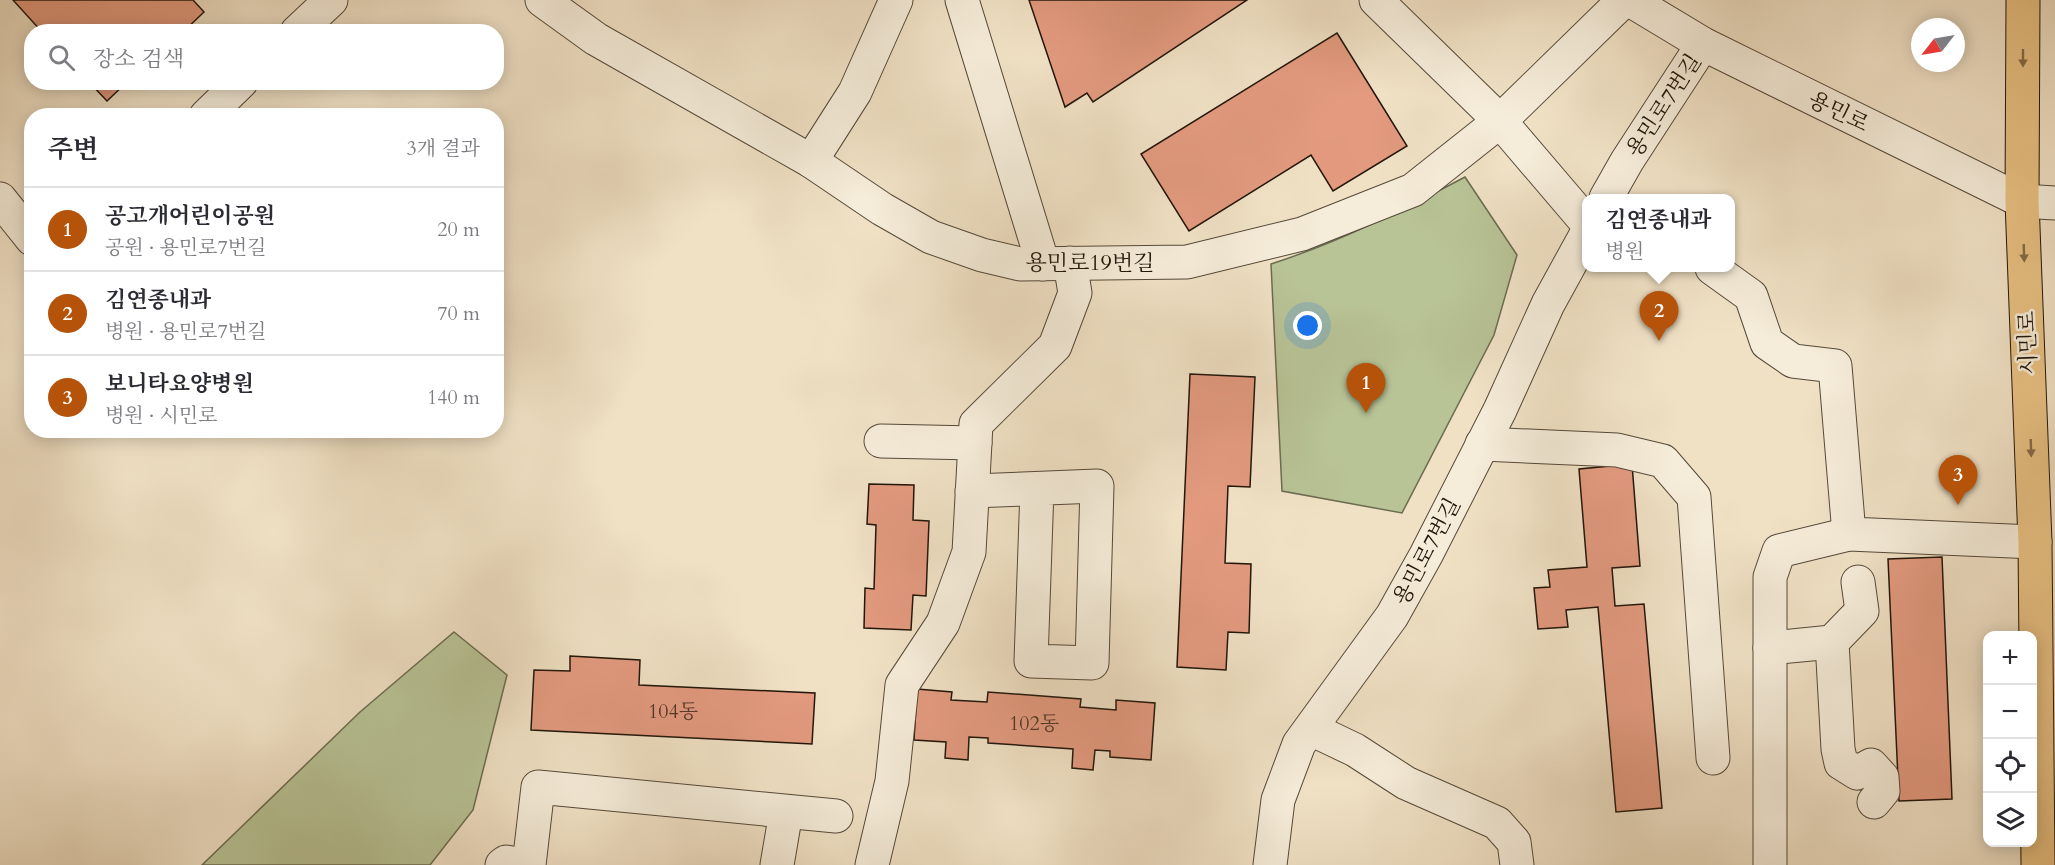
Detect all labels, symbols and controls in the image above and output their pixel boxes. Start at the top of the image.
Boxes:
north arrow [1911,18,1965,72]
search box [24,24,504,90]
icon: search [45,41,78,74]
text: 장소 검색 [93,44,184,74]
street label: 용민로7번길 [1619,48,1708,163]
one-way arrow [2018,49,2028,68]
street label: 용민로 [1803,84,1874,139]
text: 주변 [48,132,98,167]
text: 3개 결과 [406,135,480,162]
popup [1582,194,1735,272]
text: 공고개어린이공원 [105,201,275,231]
text: 김연종내과 [1605,205,1712,235]
text: 1 [62,216,73,243]
text: 20 m [437,216,480,243]
text: 공원 · 용민로7번길 [105,234,266,261]
text: 병원 [1605,238,1644,265]
one-way arrow [2019,244,2029,263]
street label: 용민로19번길 [1026,248,1154,278]
text: 김연종내과 [105,285,211,315]
pin: 2 [1640,292,1678,341]
text: 2 [62,300,73,327]
text: 70 m [437,300,480,327]
your location [1293,311,1322,340]
street label: 시민로 [2012,311,2044,375]
text: 병원 · 용민로7번길 [105,318,266,345]
pin: 1 [1346,364,1386,413]
text: 보니타요양병원 [105,369,254,399]
text: 3 [62,384,73,411]
text: 140 m [427,384,480,411]
text: 병원 · 시민로 [105,402,217,429]
one-way arrow [2027,439,2036,458]
pin: 3 [1938,456,1978,505]
street label: 용민로7번길 [1386,493,1468,610]
map controls [1983,631,2037,847]
button: + [1983,631,2037,685]
button: − [1983,685,2037,739]
house number: 104동 [648,698,698,725]
house number: 102동 [1009,710,1059,737]
button: locate [1983,739,2037,793]
button: layers [1983,793,2037,847]

